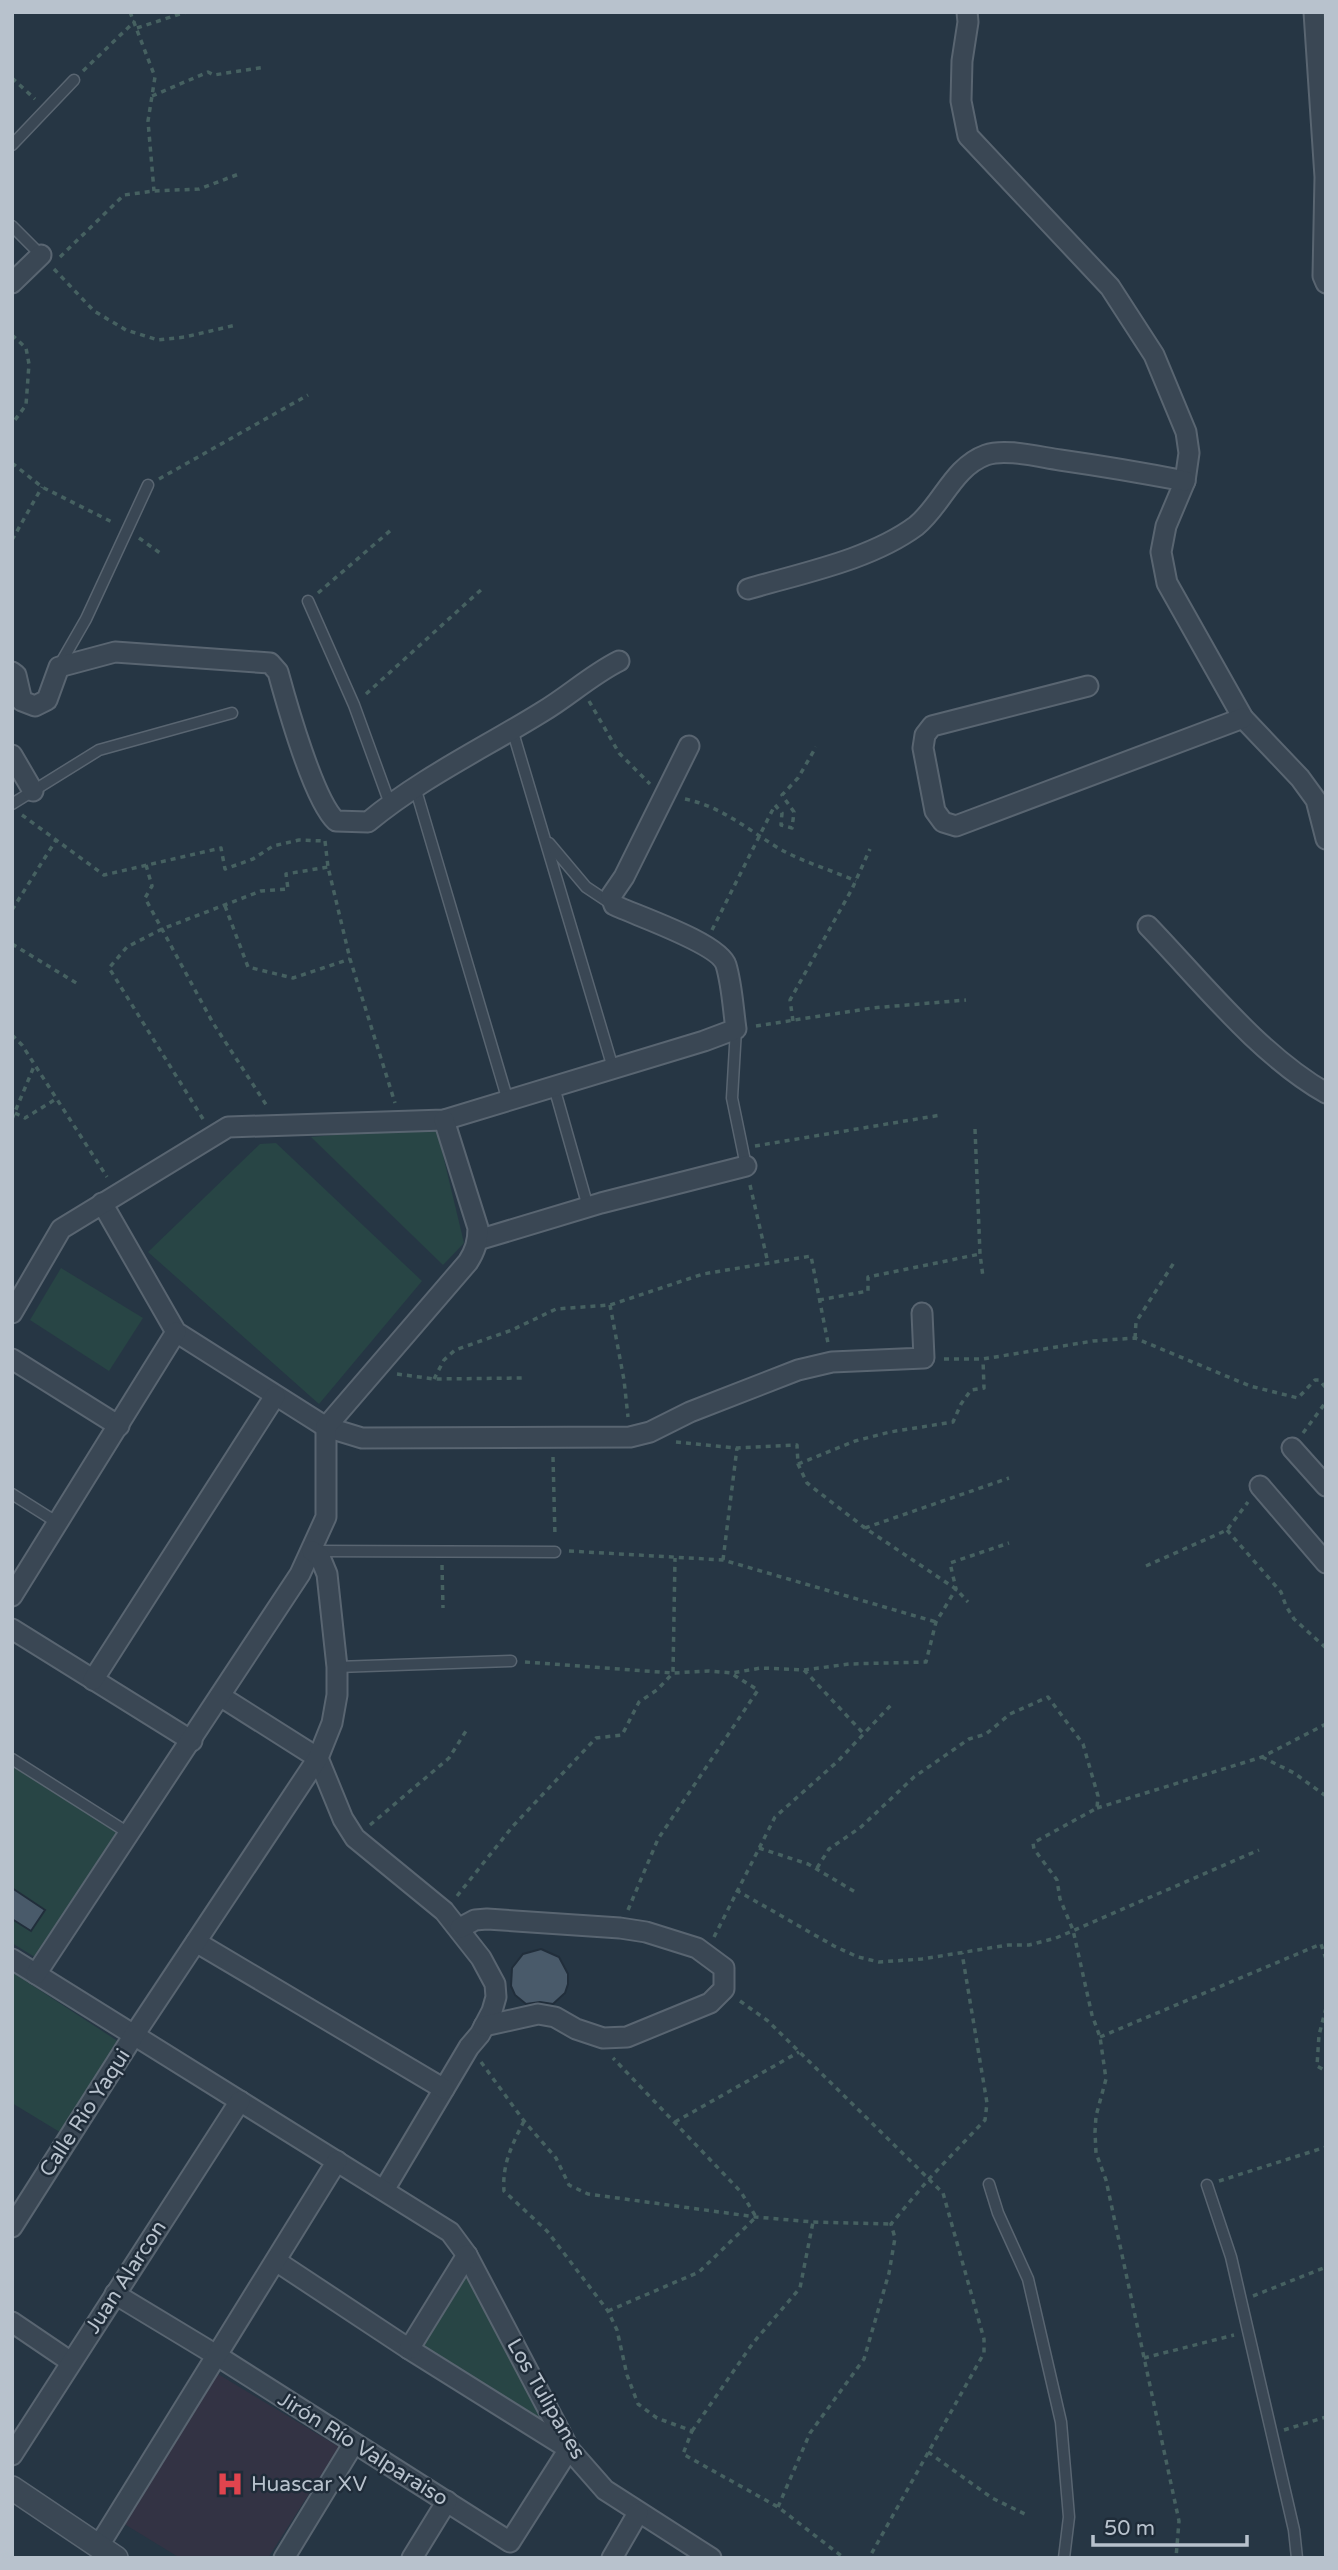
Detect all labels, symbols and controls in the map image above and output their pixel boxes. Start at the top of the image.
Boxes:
street label: Calle Rio Yaqui [34,2044,136,2182]
street label: Juan Alarcon [80,2216,172,2338]
street label: Los Tulipanes [501,2334,591,2464]
street label: Jirón Río Valparaiso [273,2387,453,2511]
hospital icon: Huascar XV [215,2469,245,2499]
place label: Huascar XV [251,2472,368,2497]
scale bar [1093,2504,1247,2548]
text: 50 m [1104,2516,1155,2541]

